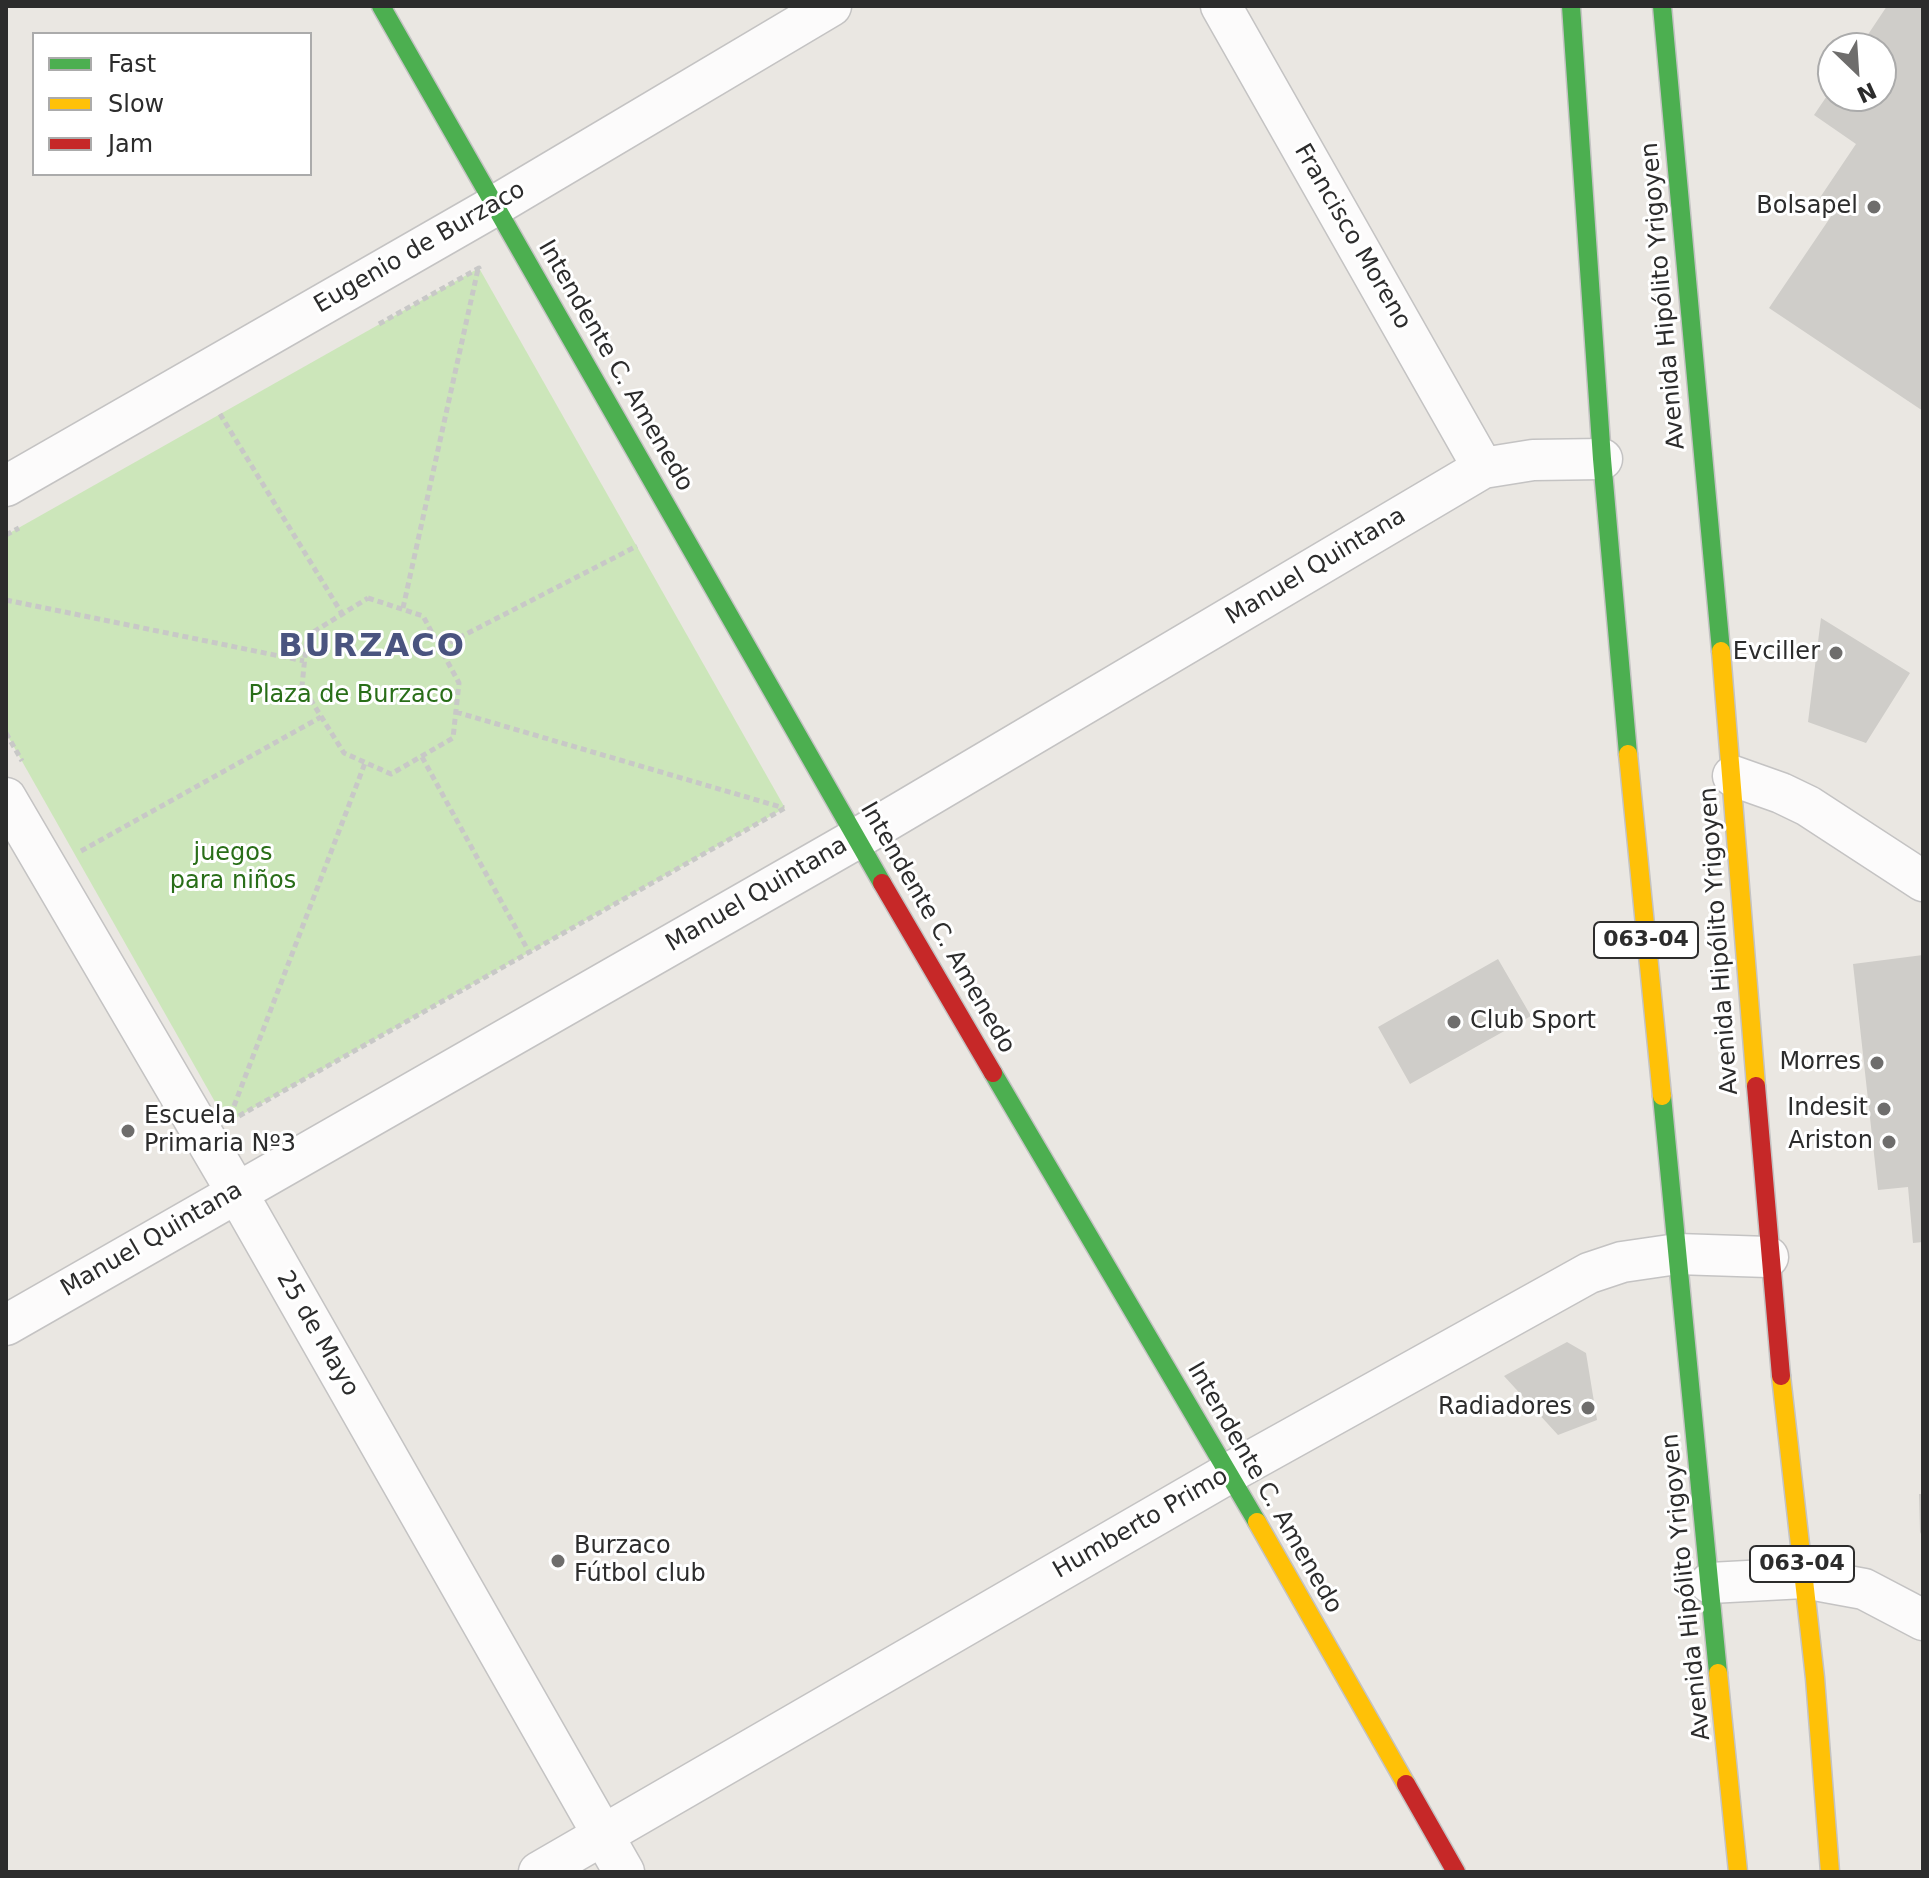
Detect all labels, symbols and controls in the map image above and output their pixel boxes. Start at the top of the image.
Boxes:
legend [32,32,312,176]
north arrow [1817,32,1897,112]
text: Fast [108,50,156,78]
text: N [1853,77,1880,108]
text: Slow [108,90,164,118]
text: Jam [108,130,153,158]
street label: Francisco Moreno [1287,139,1417,335]
street label: Avenida Hipólito Yrigoyen [1636,141,1692,451]
street label: Eugenio de Burzaco [309,176,531,320]
place label: Bolsapel [1756,193,1858,221]
marker: Bolsapel [1865,198,1883,216]
street label: Intendente C. Amenedo [531,235,699,497]
street label: Manuel Quintana [1221,502,1411,632]
district label: BURZACO [278,629,466,667]
place label: Evciller [1733,639,1820,667]
marker: Evciller [1827,644,1845,662]
park label: Plaza de Burzaco [248,682,454,710]
street label: Avenida Hipólito Yrigoyen [1695,786,1745,1096]
street label: Intendente C. Amenedo [853,797,1021,1059]
street label: Manuel Quintana [661,831,853,959]
park label: juegos para niños [170,840,296,896]
road number: 063-04 [1594,922,1698,958]
place label: Club Sport [1470,1008,1596,1036]
marker: Club Sport [1445,1013,1463,1031]
place label: Morres [1780,1049,1861,1077]
marker: Morres [1868,1054,1886,1072]
place label: Indesit [1787,1095,1868,1123]
marker: Indesit [1875,1100,1893,1118]
place label: Escuela Primaria Nº3 [144,1103,296,1159]
marker: Escuela Primaria Nº3 [119,1122,137,1140]
place label: Ariston [1788,1128,1873,1156]
marker: Ariston [1880,1133,1898,1151]
street label: Manuel Quintana [56,1176,248,1304]
street label: 25 de Mayo [270,1266,364,1402]
street label: Intendente C. Amenedo [1180,1357,1348,1619]
place label: Radiadores [1438,1394,1572,1422]
marker: Radiadores [1579,1399,1597,1417]
street label: Avenida Hipólito Yrigoyen [1657,1432,1717,1742]
street label: Humberto Primo [1049,1462,1233,1586]
place label: Burzaco Fútbol club [574,1533,706,1589]
road number: 063-04 [1750,1546,1854,1582]
marker: Burzaco Fútbol club [549,1552,567,1570]

